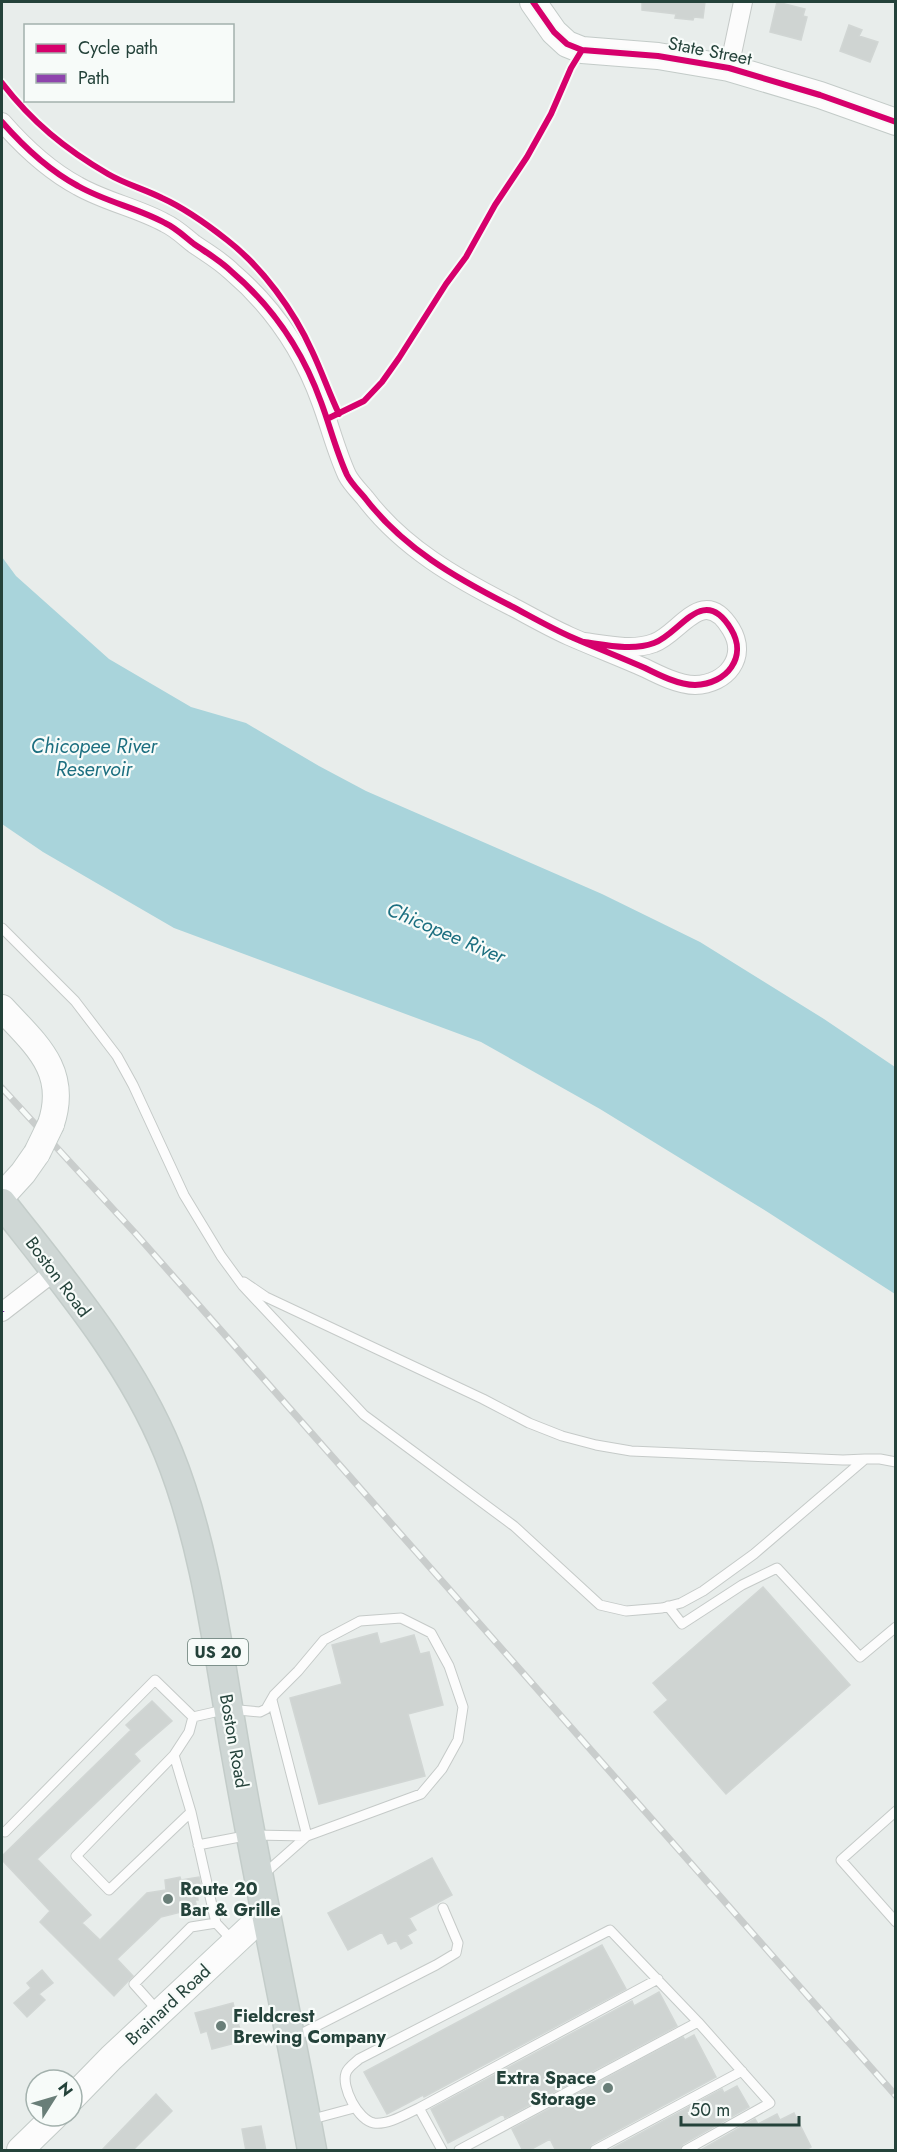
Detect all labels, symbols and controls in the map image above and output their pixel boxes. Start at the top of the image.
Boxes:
legend [24,24,234,102]
street label: State Street [666,30,755,72]
text: Cycle path [78,35,158,61]
text: Path [78,65,110,91]
water label: Chicopee River Reservoir [31,732,158,784]
water label: Chicopee River [382,895,511,972]
street label: Boston Road [19,1231,97,1323]
road number: US 20 [188,1639,248,1665]
street label: Boston Road [213,1692,255,1790]
place label: Route 20 Bar & Grille [180,1876,280,1923]
marker: Route 20 Bar & Grille [161,1892,175,1906]
street label: Brainard Road [120,1959,216,2051]
place label: Fieldcrest Brewing Company [233,2003,387,2050]
marker: Fieldcrest Brewing Company [214,2019,228,2033]
place label: Extra Space Storage [496,2065,596,2112]
north arrow [24,2068,84,2128]
text: N [53,2077,79,2101]
marker: Extra Space Storage [601,2081,615,2095]
scale bar [681,2089,800,2127]
text: 50 m [690,2097,730,2123]

